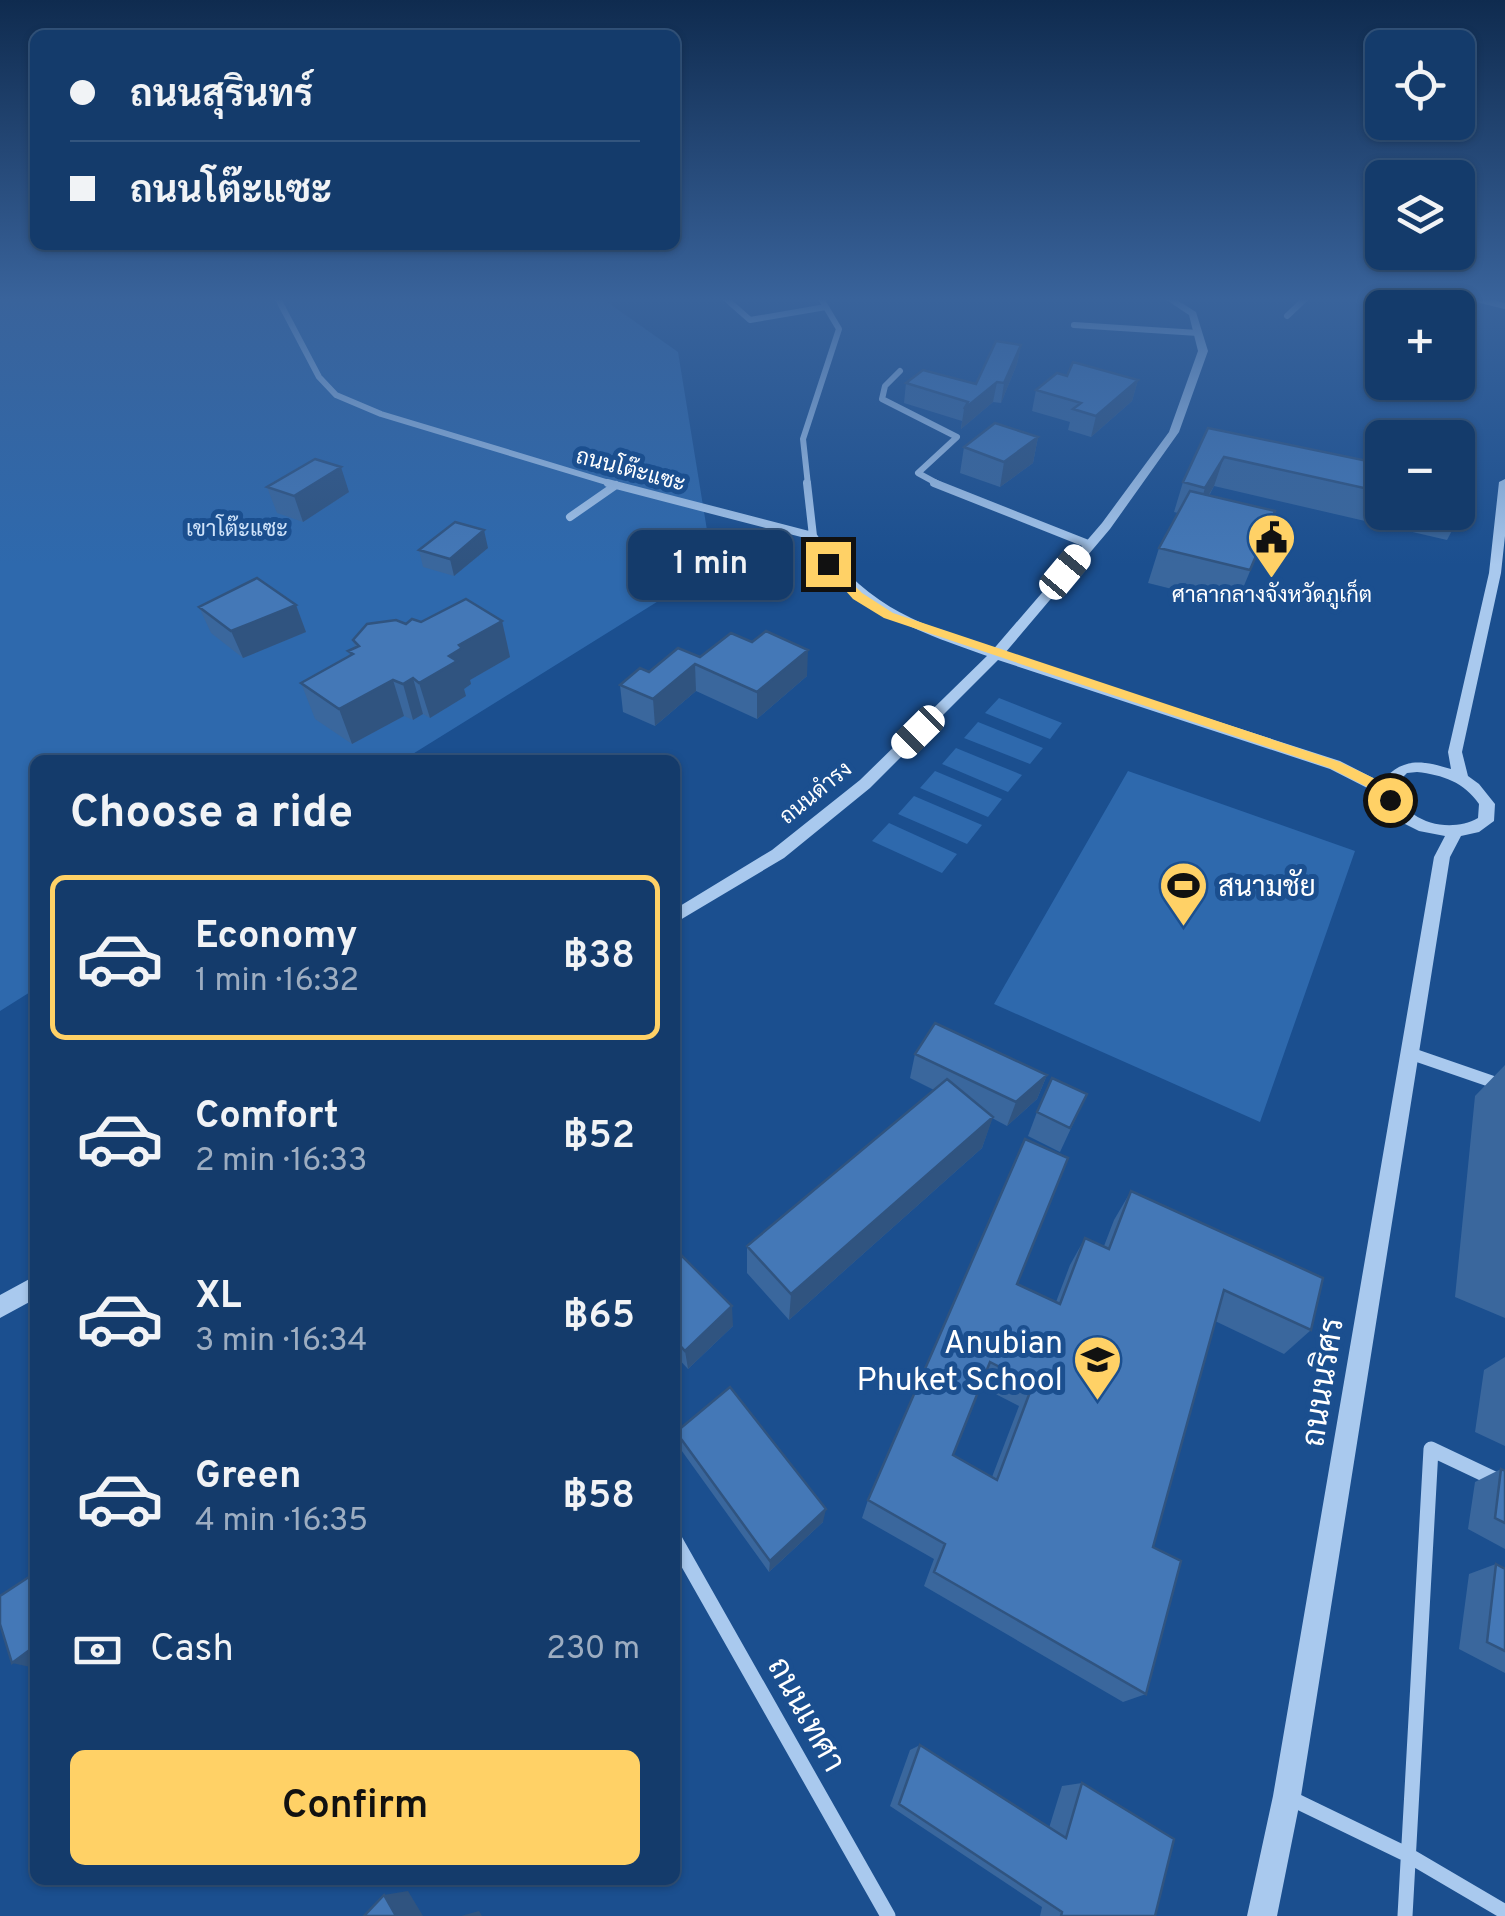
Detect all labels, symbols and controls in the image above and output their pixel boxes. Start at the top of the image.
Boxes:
map controls [1365,30,1475,530]
button: locate [1365,30,1475,140]
text: ถนนสุรินทร์ [130,72,313,121]
button: layers [1365,160,1475,270]
text: ถนนโต๊ะแซะ [130,168,332,217]
button: + [1365,290,1475,400]
button: − [1365,420,1475,530]
street label: ถนนโต๊ะแซะ [573,441,689,499]
public building icon: ศาลากลางจังหวัดภูเก็ต [1246,512,1298,580]
park label: เขาโต๊ะแซะ [186,514,288,544]
callout: 1 min [628,529,793,599]
car [1034,539,1096,605]
route end [806,542,851,587]
text: 1 min [673,545,748,585]
place label: ศาลากลางจังหวัดภูเก็ต [1172,579,1372,610]
car [886,700,950,764]
street label: ถนนดำรง [774,756,858,831]
route start [1368,778,1413,823]
text: Choose a ride [70,786,353,843]
sports icon: สนามชัย [1157,860,1209,928]
place label: สนามชัย [1218,868,1316,907]
icon: car [75,913,165,1003]
text: Economy [195,913,357,962]
text: ฿38 [563,933,635,982]
text: 1 min · 16:32 [195,962,359,1002]
icon: car [75,1093,165,1183]
text: Comfort [195,1093,339,1142]
text: ฿52 [563,1113,635,1162]
text: 2 min · 16:33 [195,1142,367,1182]
icon: car [75,1273,165,1363]
text: XL [195,1273,242,1322]
text: ฿65 [563,1293,635,1342]
street label: ถนนนริศร [1294,1315,1355,1450]
text: 3 min · 16:34 [195,1322,367,1362]
place label: Anubian Phuket School [857,1325,1063,1402]
school or university icon: Anubian Phuket School [1072,1334,1124,1402]
icon: car [75,1453,165,1543]
text: Green [195,1453,301,1502]
text: ฿58 [562,1473,635,1522]
text: 4 min · 16:35 [195,1502,368,1542]
icon: cash [70,1623,125,1678]
text: Cash [150,1626,234,1675]
text: 230 m [546,1630,640,1670]
street label: ถนนเทศา [757,1651,852,1780]
button: Confirm [70,1750,640,1865]

